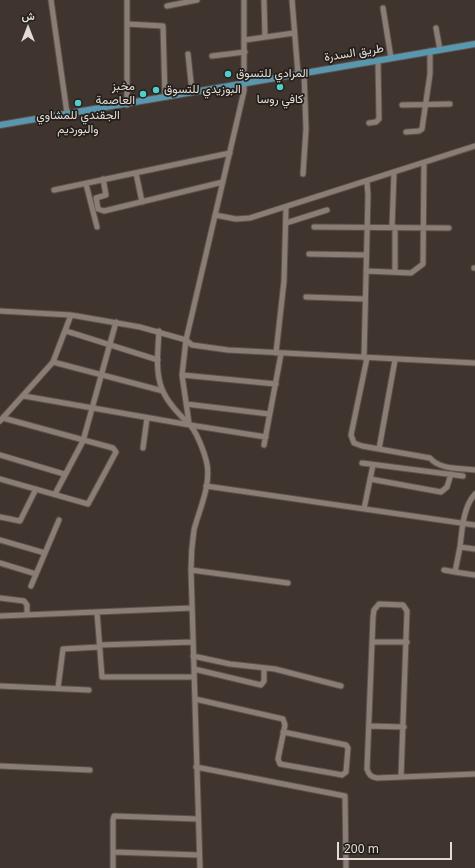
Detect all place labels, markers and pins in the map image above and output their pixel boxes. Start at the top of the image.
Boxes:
place label: المرادي للتسوق [236,67,308,81]
marker: المرادي للتسوق [223,69,233,79]
place label: مخبز العاصمة [96,80,135,108]
marker: كافي روسا [275,82,285,92]
place label: البوزيدي للتسوق [164,83,241,97]
marker: البوزيدي للتسوق [151,85,161,95]
marker: مخبز العاصمة [138,89,148,99]
place label: كافي روسا [257,93,303,107]
marker: الجقندي للمشاوي والبورديم [73,98,83,108]
place label: الجقندي للمشاوي والبورديم [36,109,120,137]

